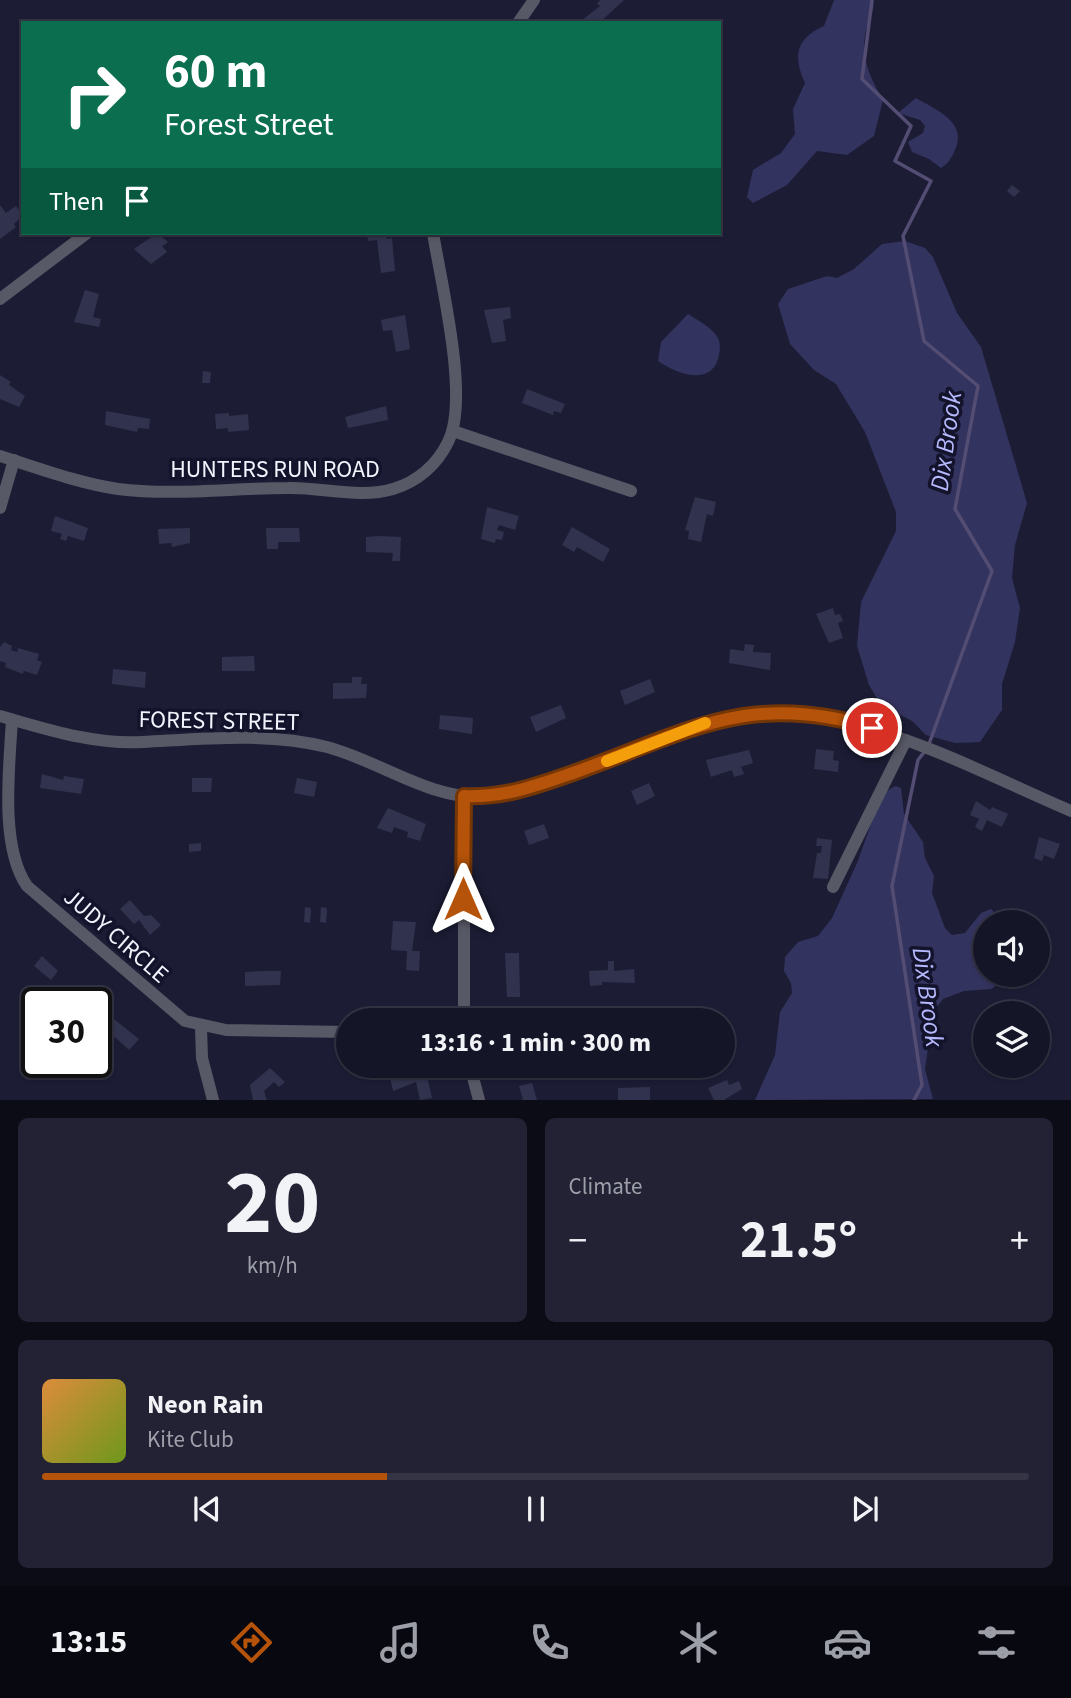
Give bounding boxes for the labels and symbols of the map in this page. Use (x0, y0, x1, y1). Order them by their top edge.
water label: Dix Brook (921, 388, 971, 493)
street label: HUNTERS RUN ROAD (170, 452, 380, 487)
pin (842, 698, 902, 758)
street label: FOREST STREET (138, 702, 300, 740)
position arrow (426, 862, 500, 936)
street label: JUDY CIRCLE (56, 880, 176, 992)
water label: Dix Brook (903, 945, 953, 1050)
speed limit sign: 30 (21, 987, 112, 1078)

